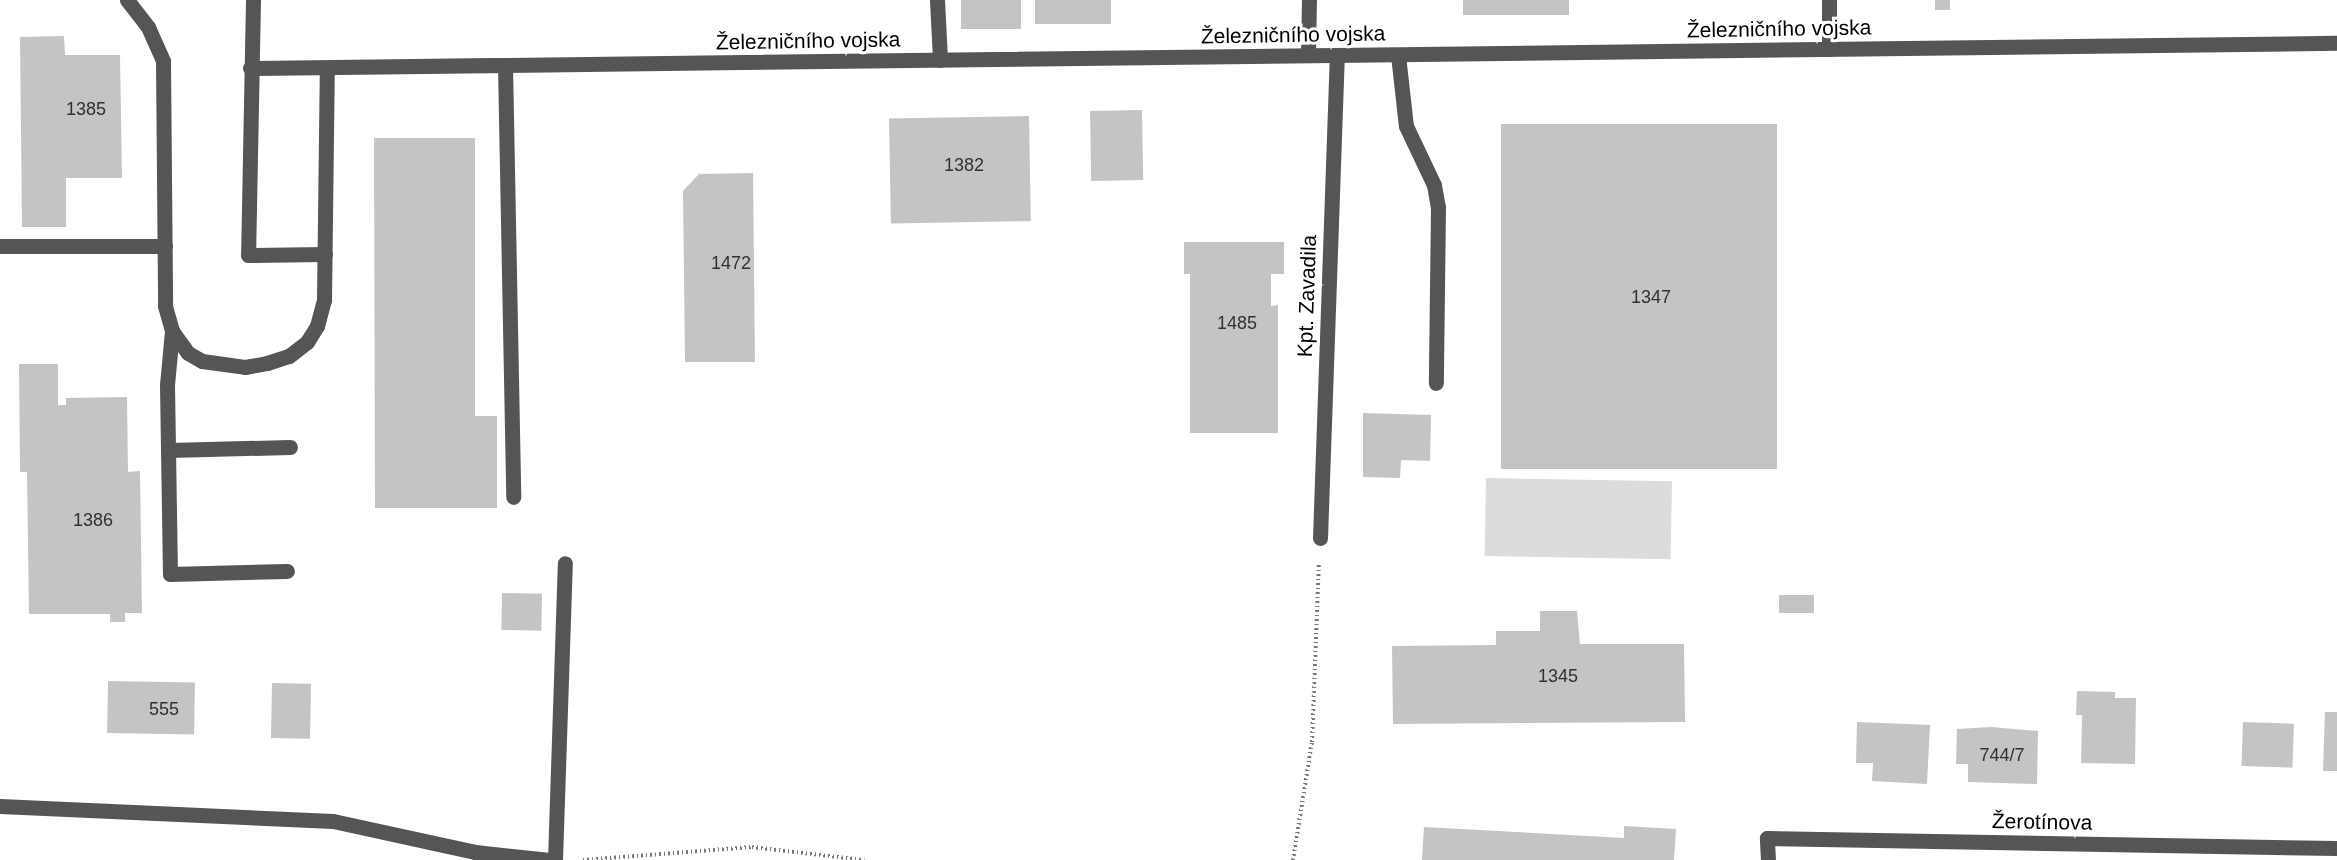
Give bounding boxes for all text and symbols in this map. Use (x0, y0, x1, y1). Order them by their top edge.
street label: Železničního vojska (1687, 15, 1871, 43)
street label: Železničního vojska (1201, 21, 1385, 49)
street label: Železničního vojska (716, 27, 900, 55)
house number: 1385 (66, 98, 106, 120)
house number: 1382 (944, 154, 984, 176)
street label: Kpt. Zavadila (1292, 234, 1322, 358)
house number: 1472 (711, 252, 751, 274)
house number: 1347 (1631, 286, 1671, 308)
house number: 1485 (1217, 312, 1257, 334)
house number: 1386 (73, 509, 113, 531)
house number: 1345 (1538, 665, 1578, 687)
house number: 555 (149, 698, 179, 720)
house number: 744/7 (1979, 744, 2025, 766)
street label: Žerotínova (1992, 809, 2092, 835)

